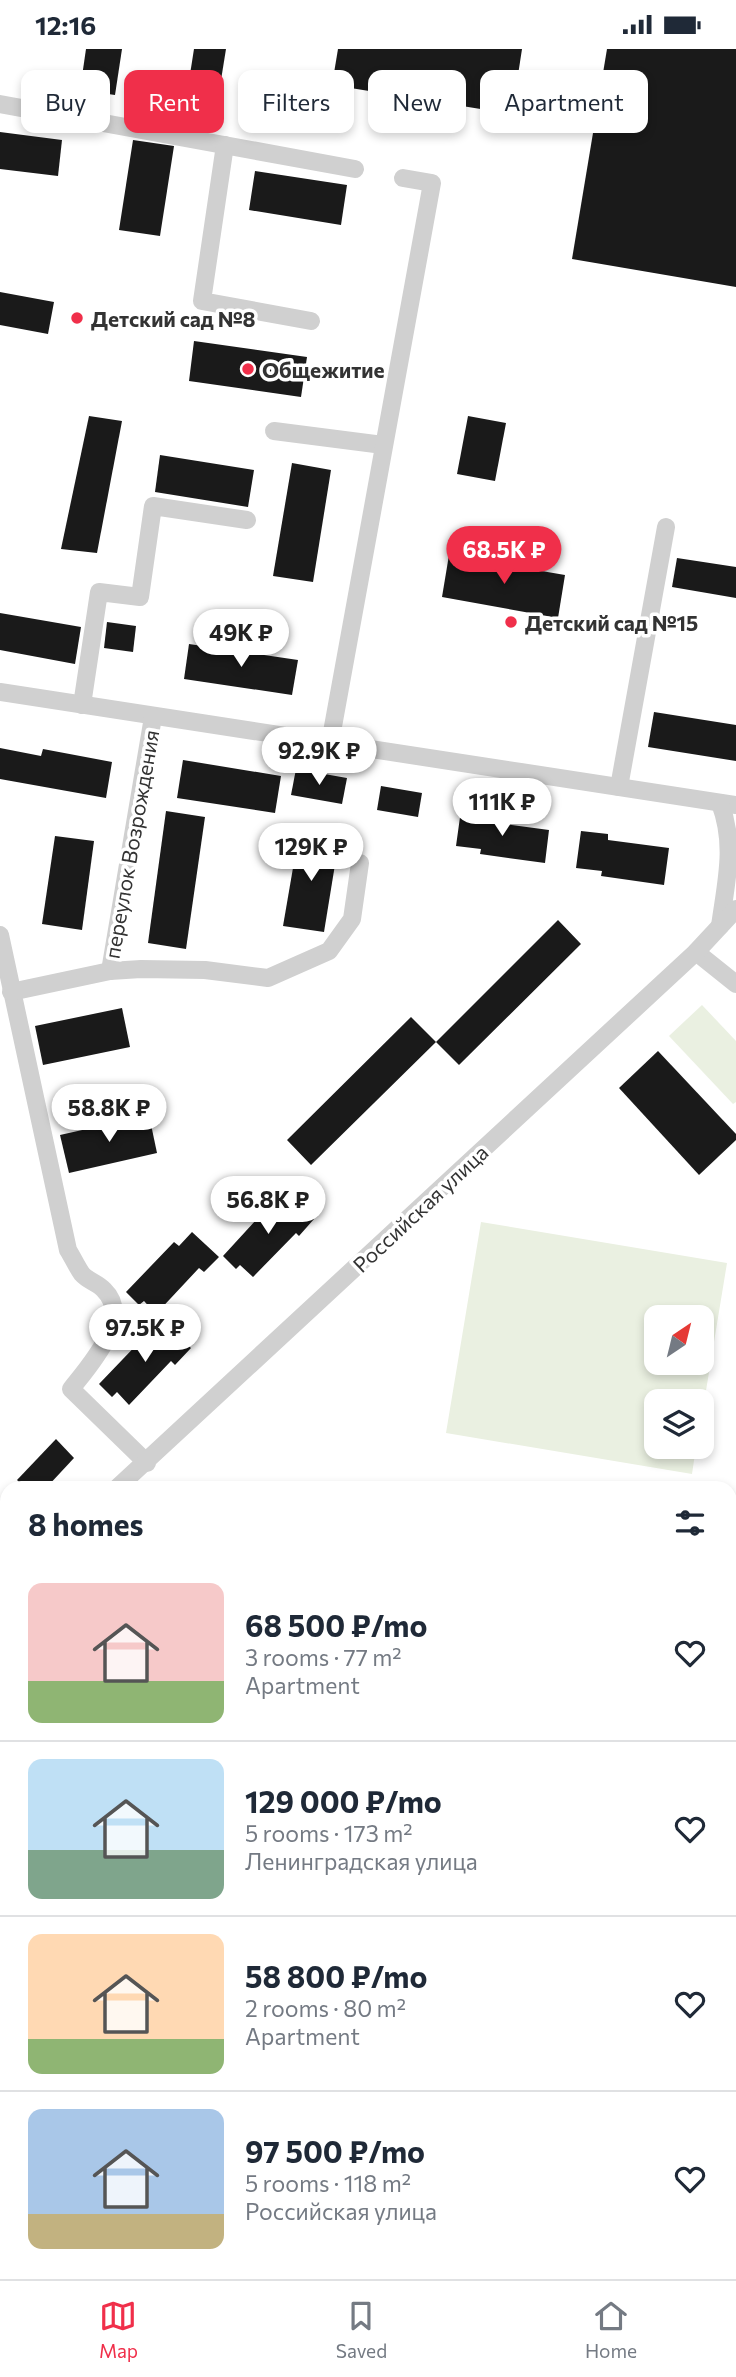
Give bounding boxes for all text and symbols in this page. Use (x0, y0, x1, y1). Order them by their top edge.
text: 12:16 (35, 9, 96, 40)
chip: Buy (21, 70, 110, 133)
chip: Rent (124, 70, 224, 133)
chip: Filters (238, 70, 354, 133)
chip: New (368, 70, 466, 133)
chip: Apartment (480, 70, 648, 133)
place label: Детский сад №8 (91, 306, 256, 331)
marker: Детский сад №8 (69, 310, 85, 326)
place label: Общежитие (262, 357, 385, 382)
marker: Общежитие (240, 361, 256, 377)
pin: 68.5K ₽ (439, 526, 569, 586)
text: 68.5K ₽ (462, 535, 546, 563)
pin: 49K ₽ (192, 609, 290, 669)
place label: Детский сад №15 (525, 610, 698, 635)
marker: Детский сад №15 (503, 614, 519, 630)
text: 49K ₽ (209, 618, 273, 646)
pin: 92.9K ₽ (254, 727, 384, 787)
street label: переулок Возрождения (99, 728, 163, 960)
text: 92.9K ₽ (278, 736, 360, 764)
pin: 111K ₽ (445, 779, 559, 838)
text: 111K ₽ (469, 787, 535, 815)
pin: 129K ₽ (254, 823, 368, 883)
text: 129K ₽ (274, 832, 348, 860)
pin: 58.8K ₽ (44, 1085, 174, 1144)
text: 58.8K ₽ (68, 1093, 150, 1121)
street label: Российская улица (347, 1139, 493, 1277)
pin: 56.8K ₽ (203, 1177, 333, 1236)
text: 56.8K ₽ (227, 1185, 309, 1213)
pin: 97.5K ₽ (80, 1305, 210, 1364)
north arrow (644, 1305, 714, 1375)
map controls (644, 1305, 714, 1459)
text: 97.5K ₽ (105, 1313, 185, 1341)
button: layers (644, 1389, 714, 1459)
icon: filters (671, 1504, 709, 1542)
text: 8 homes (28, 1505, 144, 1542)
text: 68 500 ₽/mo (245, 1606, 427, 1643)
icon: home (84, 1611, 168, 1695)
icon: heart (671, 1634, 709, 1672)
text: 3 rooms · 77 m² (245, 1643, 402, 1671)
text: Apartment (245, 1671, 360, 1699)
text: 129 000 ₽/mo (245, 1782, 442, 1819)
icon: home (84, 1787, 168, 1871)
icon: heart (671, 1810, 709, 1848)
text: 5 rooms · 173 m² (245, 1819, 412, 1847)
text: Ленинградская улица (245, 1847, 478, 1875)
text: 58 800 ₽/mo (245, 1957, 427, 1994)
icon: home (84, 1962, 168, 2046)
icon: heart (671, 1985, 709, 2023)
text: 2 rooms · 80 m² (245, 1994, 406, 2022)
text: Apartment (245, 2022, 360, 2050)
text: 97 500 ₽/mo (245, 2132, 425, 2169)
icon: home (84, 2137, 168, 2221)
icon: heart (671, 2160, 709, 2198)
text: 5 rooms · 118 m² (245, 2169, 411, 2197)
text: Российская улица (245, 2197, 437, 2225)
tab: Map (99, 2297, 138, 2362)
tab: Saved (336, 2297, 387, 2362)
tab: Home (585, 2297, 637, 2362)

